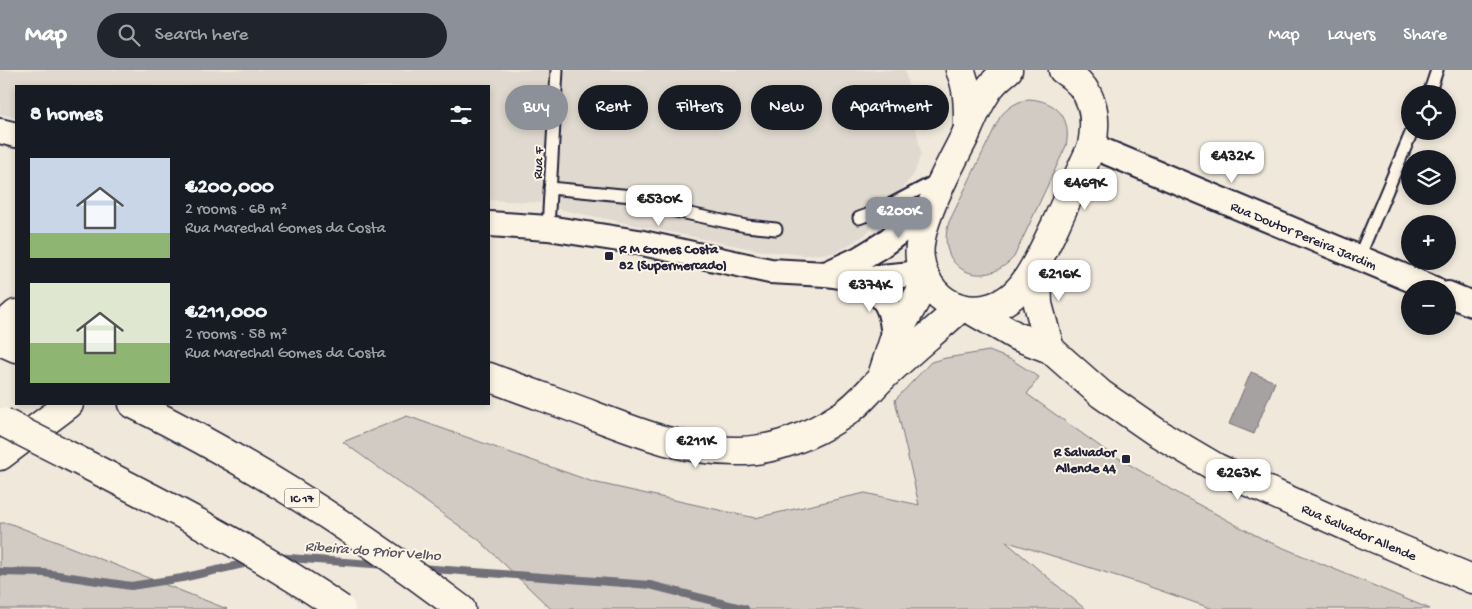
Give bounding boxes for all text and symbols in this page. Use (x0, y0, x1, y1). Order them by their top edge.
search box (97, 13, 447, 58)
text: Map (25, 21, 67, 50)
icon: search (115, 21, 143, 49)
text: Search here (155, 24, 248, 47)
text: Map (1268, 25, 1300, 46)
text: Layers (1328, 25, 1375, 46)
text: Share (1403, 25, 1447, 46)
chip: Buy (505, 85, 568, 130)
chip: Rent (578, 85, 648, 130)
chip: Filters (658, 85, 741, 130)
chip: New (751, 85, 822, 130)
chip: Apartment (832, 85, 949, 130)
map controls (1401, 85, 1456, 335)
button: locate (1401, 85, 1456, 140)
icon: filters (447, 101, 475, 129)
text: 8 homes (30, 103, 102, 128)
pin: €432K (1197, 142, 1267, 184)
street label: Rua F (530, 146, 549, 180)
text: €432K (1211, 148, 1253, 167)
button: layers (1401, 150, 1456, 205)
pin: €469K (1050, 168, 1120, 211)
text: €469K (1064, 175, 1106, 194)
text: €200,000 (185, 176, 274, 201)
icon: home (70, 178, 130, 238)
pin: €530K (624, 184, 694, 227)
text: €530K (637, 191, 681, 210)
pin: €200K (864, 196, 934, 239)
street label: Rua Doutor Pereira Jardim (1228, 199, 1379, 275)
text: 2 rooms · 68 m² (185, 201, 287, 220)
text: €200K (877, 203, 921, 222)
button: + (1401, 215, 1456, 270)
text: Rua Marechal Gomes da Costa (185, 220, 386, 239)
place label: R M Gomes Costa 82 (Supermercado) (618, 242, 727, 275)
marker: R M Gomes Costa 82 (Supermercado) (603, 250, 615, 262)
pin: €216K (1024, 260, 1094, 302)
text: €216K (1039, 266, 1079, 285)
pin: €374K (835, 270, 905, 313)
text: €374K (849, 277, 891, 296)
button: − (1401, 280, 1456, 335)
text: €211,000 (185, 301, 267, 326)
icon: home (70, 303, 130, 363)
text: 2 rooms · 58 m² (185, 326, 287, 345)
text: Rua Marechal Gomes da Costa (185, 345, 386, 364)
pin: €211K (661, 426, 731, 469)
text: €211K (676, 433, 716, 452)
place label: R Salvador Allende 44 (1053, 445, 1118, 478)
marker: R Salvador Allende 44 (1120, 453, 1132, 465)
pin: €263K (1203, 458, 1273, 501)
text: €263K (1217, 465, 1259, 484)
road number: IC 17 (284, 488, 320, 508)
street label: Rua Salvador Allende (1298, 501, 1419, 566)
water label: Ribeira do Prior Velho (304, 538, 443, 566)

